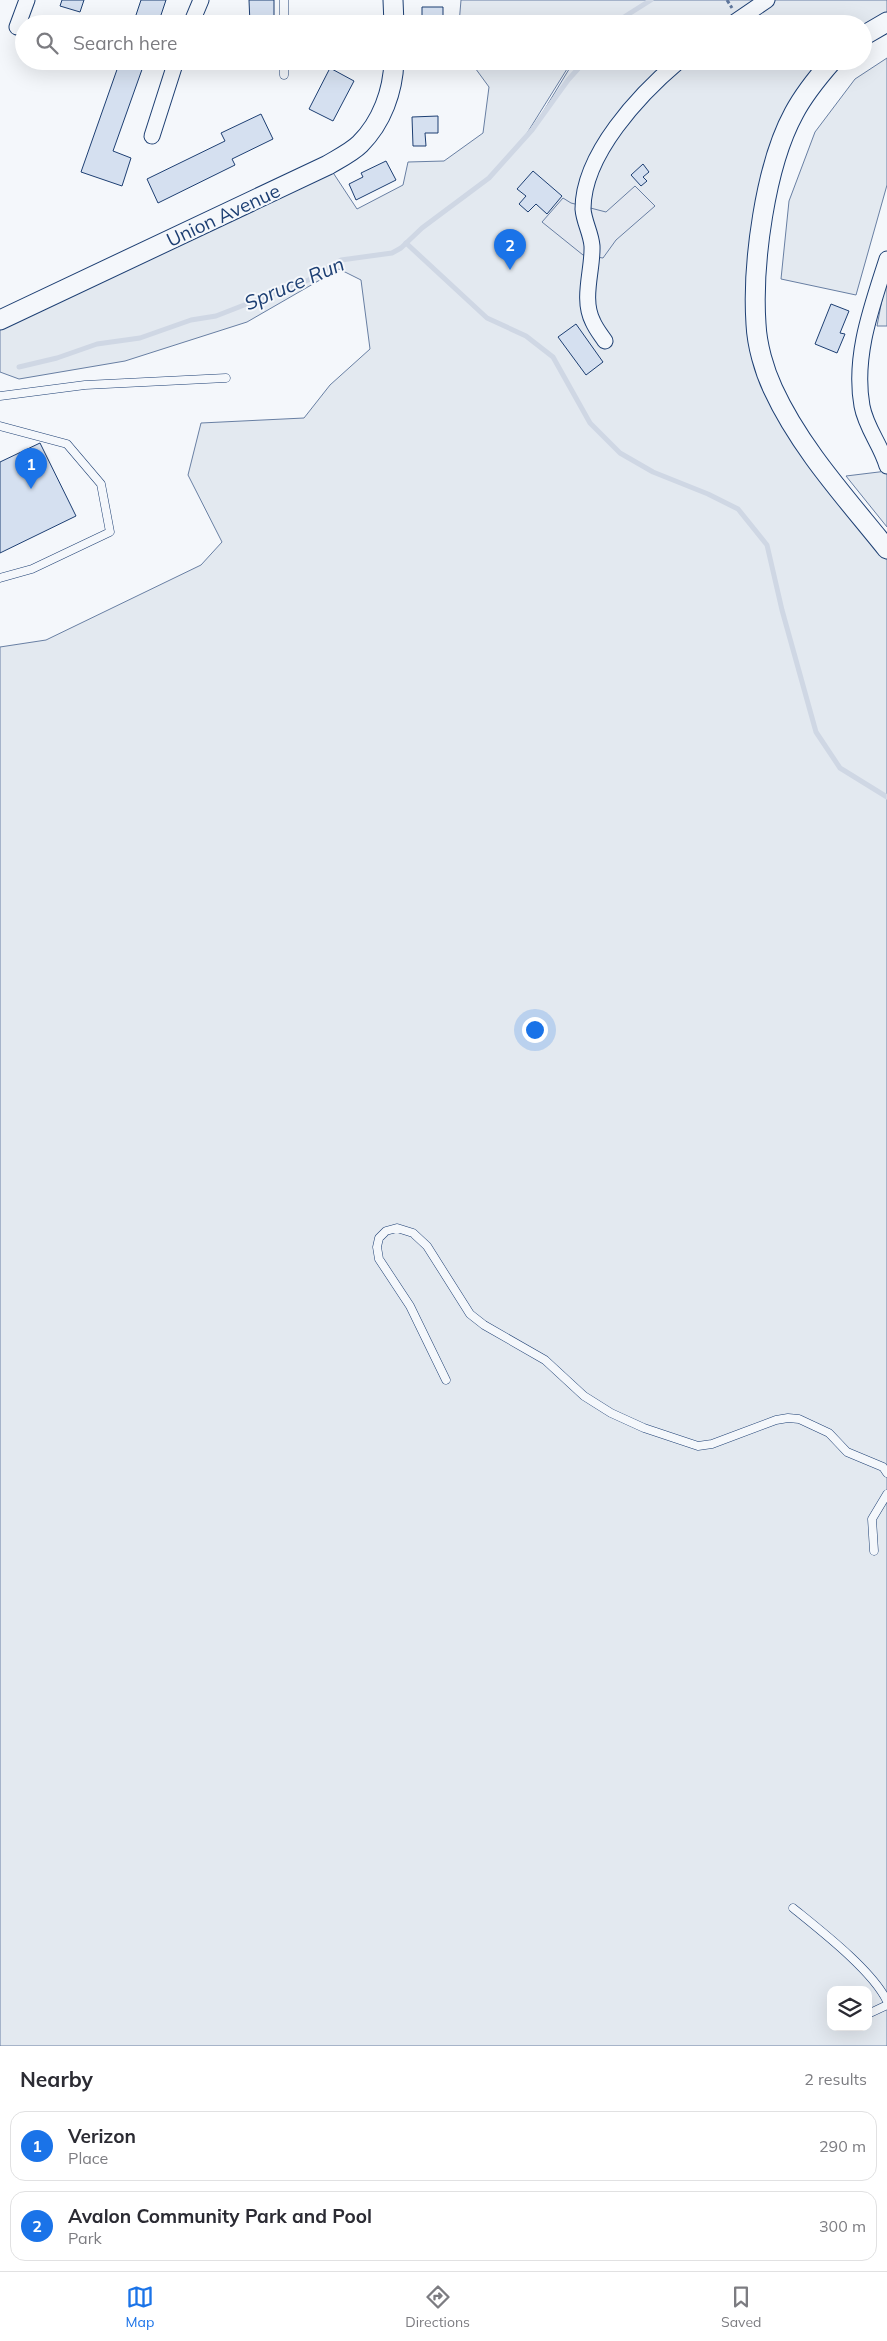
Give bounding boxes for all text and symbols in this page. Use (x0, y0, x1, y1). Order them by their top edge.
search box (15, 15, 872, 70)
icon: search (33, 29, 61, 57)
text: Search here (73, 31, 177, 55)
street label: Union Avenue (162, 178, 284, 252)
pin: 2 (494, 229, 526, 270)
water label: Spruce Run (240, 251, 348, 315)
pin: 1 (15, 448, 47, 489)
your location (522, 1017, 548, 1043)
map controls (827, 1986, 872, 2031)
button: layers (827, 1986, 872, 2031)
text: Nearby (20, 2066, 93, 2092)
text: 2 results (804, 2069, 867, 2089)
text: Verizon (68, 2124, 136, 2148)
text: 1 (32, 2136, 42, 2156)
text: 290 m (819, 2136, 866, 2156)
text: Place (68, 2148, 108, 2168)
text: Avalon Community Park and Pool (68, 2204, 372, 2228)
text: 2 (32, 2216, 42, 2236)
text: 300 m (819, 2216, 866, 2236)
text: Park (68, 2228, 102, 2248)
tab: Map (126, 2283, 154, 2331)
tab: Directions (405, 2283, 470, 2331)
tab: Saved (721, 2283, 761, 2331)

